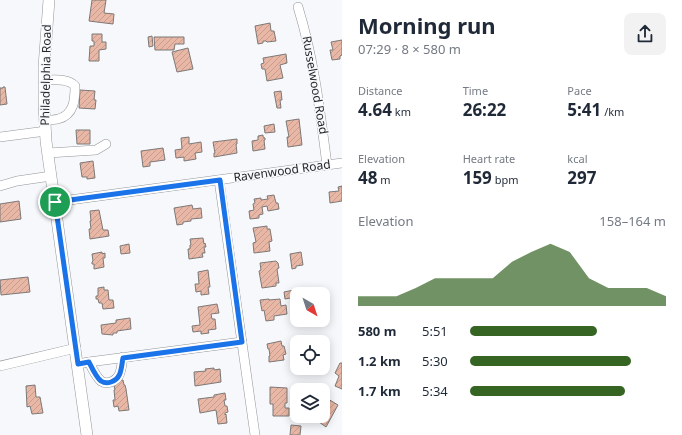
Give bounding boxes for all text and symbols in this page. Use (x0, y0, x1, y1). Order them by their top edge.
text: Morning run (358, 10, 496, 40)
button: share (624, 13, 666, 55)
street label: Philadelphia Road (36, 24, 55, 126)
street label: Russelwood Road (298, 34, 333, 135)
text: 07:29 · 8 × 580 m (358, 40, 461, 58)
text: Distance (358, 83, 403, 98)
text: Time (463, 83, 488, 98)
text: Pace (567, 83, 592, 98)
text: 4.64 (358, 98, 392, 121)
text: 26:22 (463, 98, 506, 121)
text: 5:41 (567, 98, 601, 121)
text: km (392, 104, 411, 119)
text: /km (601, 104, 624, 119)
text: Elevation (358, 151, 405, 166)
text: Heart rate (463, 151, 515, 166)
text: kcal (567, 151, 588, 166)
street label: Ravenwood Road (232, 155, 332, 186)
text: 48 (358, 166, 377, 189)
text: 159 (463, 166, 492, 189)
text: 297 (567, 166, 597, 189)
text: m (377, 172, 391, 187)
text: bpm (492, 172, 519, 187)
pin (38, 185, 72, 219)
icon: arrive (44, 191, 66, 213)
text: Elevation (358, 212, 414, 230)
text: 158–164 m (599, 212, 666, 230)
north arrow (290, 287, 330, 327)
map controls (290, 287, 330, 423)
text: 580 m (358, 322, 396, 340)
text: 5:51 (422, 322, 448, 340)
button: locate (290, 335, 330, 375)
text: 1.2 km (358, 352, 401, 370)
text: 5:30 (422, 352, 448, 370)
text: 1.7 km (358, 382, 401, 400)
text: 5:34 (422, 382, 448, 400)
button: layers (290, 383, 330, 423)

